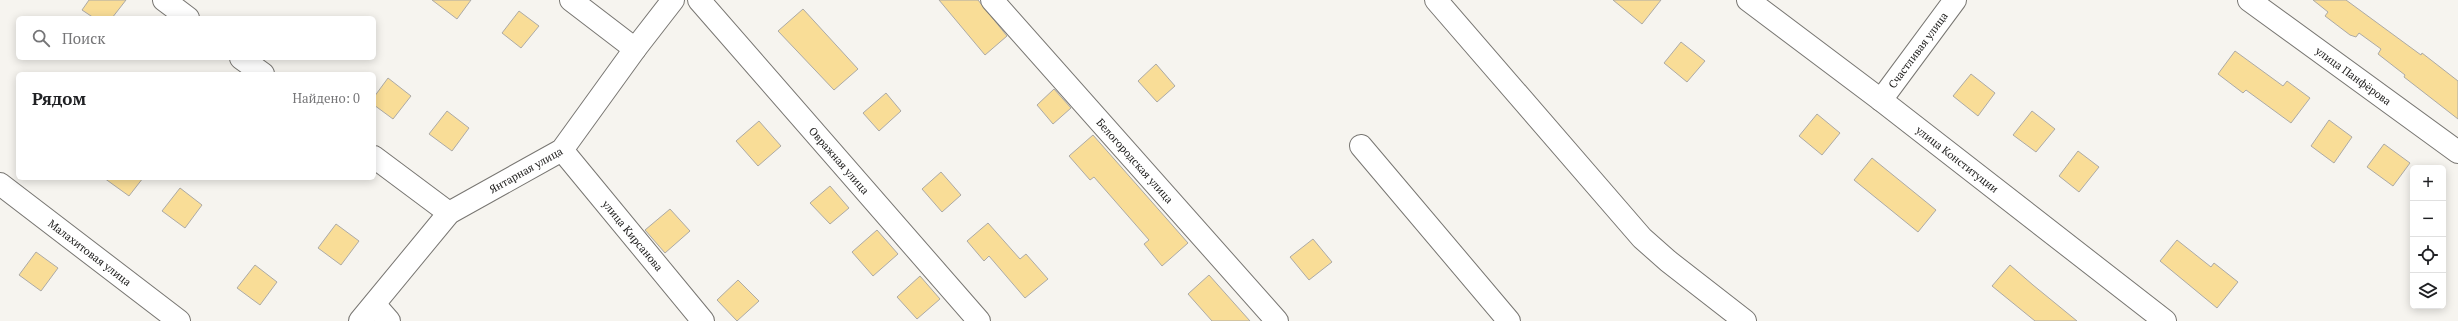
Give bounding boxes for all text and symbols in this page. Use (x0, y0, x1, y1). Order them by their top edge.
street label: Счастливая улица (1885, 9, 1951, 91)
search box (16, 16, 376, 60)
icon: search (30, 27, 52, 49)
text: Поиск (62, 28, 105, 48)
street label: улица Панфёрова (2312, 43, 2394, 108)
text: Рядом (32, 87, 86, 110)
text: Найдено: 0 (293, 89, 360, 107)
street label: Белогородская улица (1093, 115, 1176, 206)
street label: улица Конституции (1912, 122, 2002, 196)
street label: Овражная улица (806, 124, 872, 197)
street label: Янтарная улица (487, 144, 566, 196)
map controls (2410, 165, 2446, 309)
button: + (2410, 165, 2446, 201)
street label: улица Кирсанова (599, 196, 666, 274)
button: − (2410, 201, 2446, 237)
street label: Малахитовая улица (45, 216, 134, 289)
button: locate (2410, 237, 2446, 273)
button: layers (2410, 273, 2446, 309)

